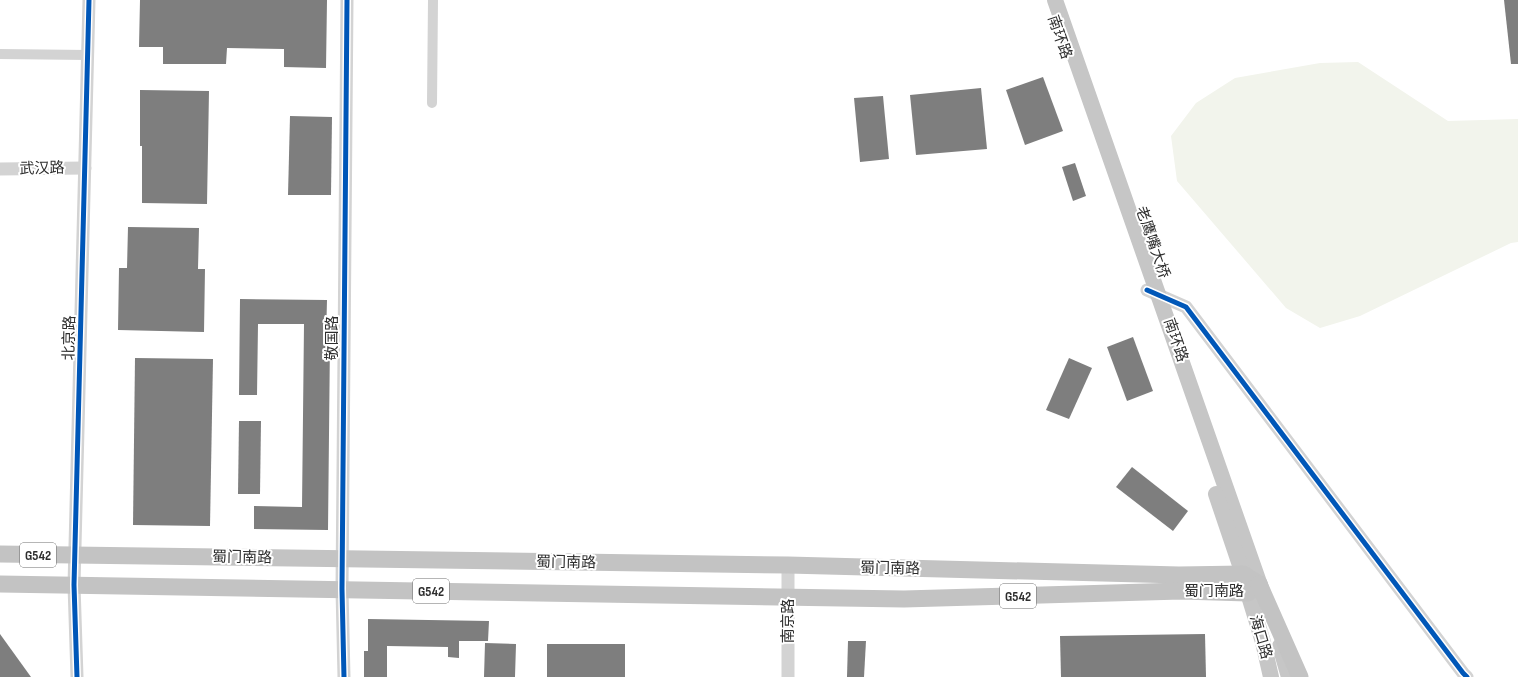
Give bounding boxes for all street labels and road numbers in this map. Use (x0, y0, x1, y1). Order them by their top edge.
street label: 南环路 (1043, 13, 1076, 62)
street label: 武汉路 (19, 159, 65, 178)
street label: 老鹰嘴大桥 (1131, 204, 1174, 281)
street label: 北京路 (60, 315, 79, 361)
street label: 敬国路 (323, 315, 342, 361)
street label: 南环路 (1159, 316, 1192, 365)
road number: G542 (20, 543, 56, 567)
street label: 蜀门南路 (212, 547, 272, 568)
street label: 蜀门南路 (536, 552, 596, 573)
street label: 蜀门南路 (860, 558, 920, 579)
road number: G542 (413, 579, 449, 603)
street label: 蜀门南路 (1184, 582, 1244, 601)
road number: G542 (1000, 584, 1036, 608)
street label: 南京路 (779, 598, 798, 644)
street label: 海口路 (1245, 613, 1276, 661)

